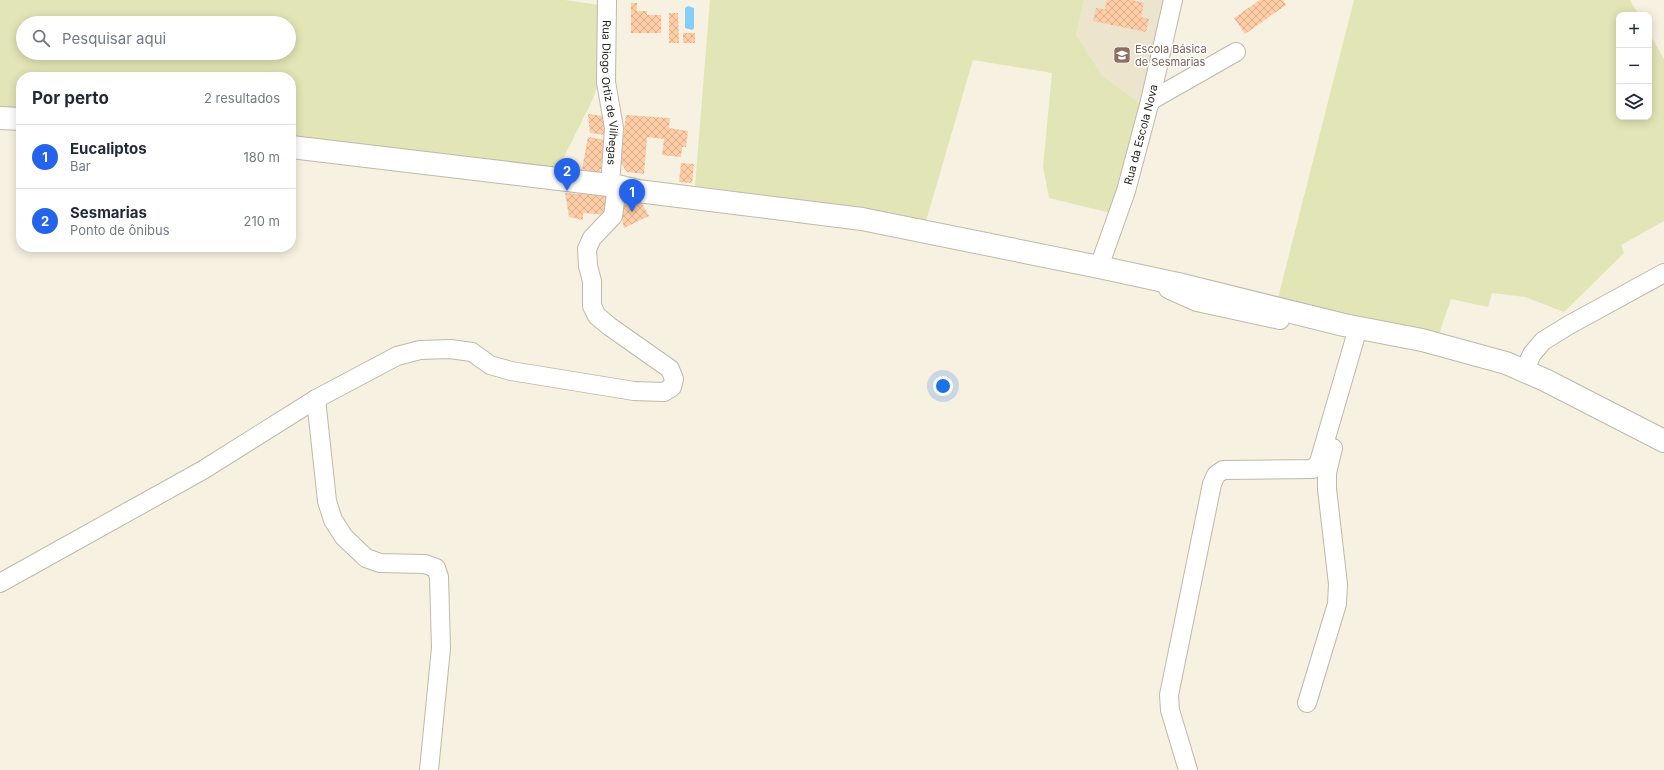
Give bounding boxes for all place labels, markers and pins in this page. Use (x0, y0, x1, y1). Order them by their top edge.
place label: Escola Básica de Sesmarias (1135, 42, 1207, 69)
school or university icon: Escola Básica de Sesmarias (1112, 45, 1132, 65)
pin: 2 (554, 158, 580, 191)
pin: 1 (619, 179, 645, 212)

